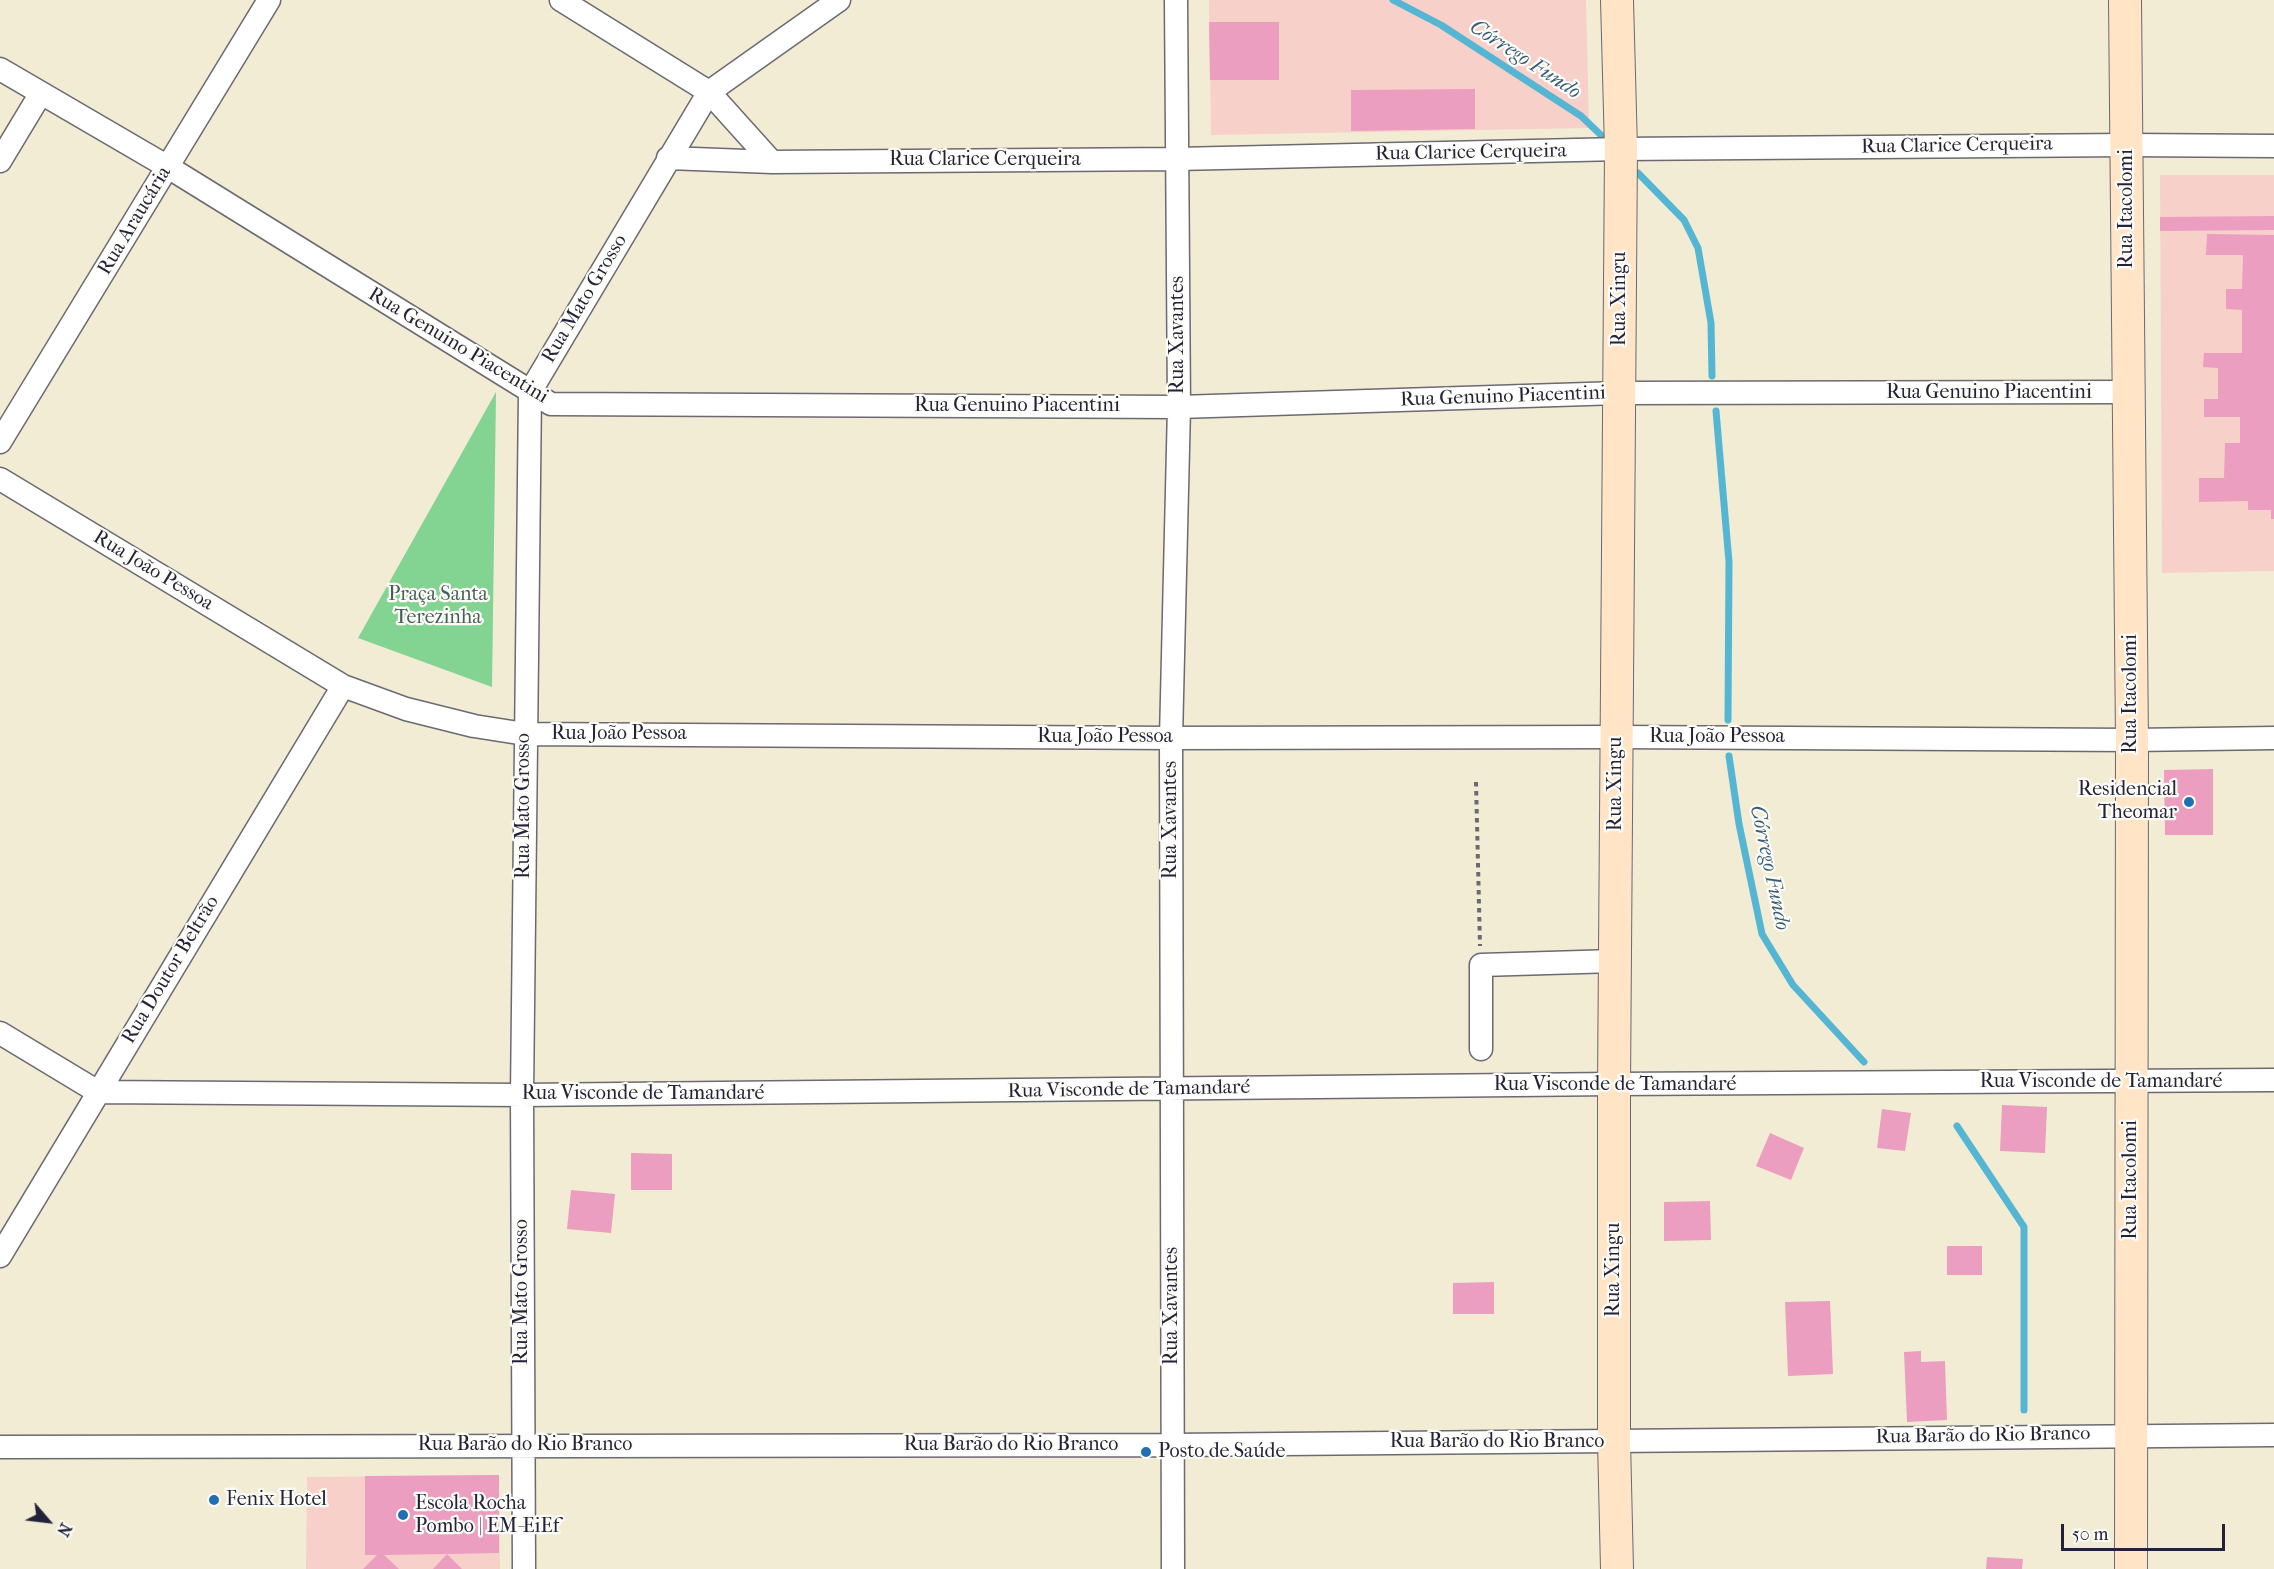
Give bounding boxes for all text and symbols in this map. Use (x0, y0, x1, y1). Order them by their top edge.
water label: Córrego Fundo (1465, 15, 1585, 105)
street label: Rua Clarice Cerqueira (1861, 132, 2053, 160)
street label: Rua Clarice Cerqueira (1375, 139, 1567, 167)
street label: Rua Clarice Cerqueira (889, 148, 1081, 172)
street label: Rua Itacolomi (2115, 149, 2139, 269)
street label: Rua Araucária (93, 162, 177, 280)
street label: Rua Mato Grosso (537, 230, 633, 368)
street label: Rua Xingu (1608, 252, 1632, 346)
street label: Rua Xavantes (1166, 276, 1190, 394)
street label: Rua Genuino Piacentini (364, 283, 552, 409)
street label: Rua Genuino Piacentini (1400, 381, 1606, 413)
street label: Rua Genuino Piacentini (1886, 381, 2092, 405)
street label: Rua Genuino Piacentini (914, 394, 1120, 418)
street label: Rua João Pessoa (89, 526, 217, 616)
park label: Praça Santa Terezinha (388, 583, 488, 630)
street label: Rua Itacolomi (2119, 634, 2143, 754)
street label: Rua João Pessoa (551, 722, 687, 746)
street label: Rua João Pessoa (1037, 725, 1173, 749)
street label: Rua João Pessoa (1649, 725, 1785, 749)
street label: Rua Mato Grosso (512, 733, 536, 879)
street label: Rua Xingu (1604, 737, 1628, 831)
street label: Rua Xavantes (1159, 761, 1183, 879)
place label: Residencial Theomar (2078, 778, 2177, 825)
marker: Residencial Theomar (2182, 795, 2196, 809)
water label: Córrego Fundo (1743, 803, 1795, 933)
street label: Rua Doutor Beltrão (117, 892, 225, 1048)
street label: Rua Visconde de Tamandaré (1980, 1070, 2222, 1094)
street label: Rua Visconde de Tamandaré (1494, 1073, 1736, 1097)
street label: Rua Visconde de Tamandaré (1007, 1076, 1251, 1104)
street label: Rua Visconde de Tamandaré (522, 1082, 764, 1106)
street label: Rua Itacolomi (2119, 1120, 2143, 1240)
street label: Rua Mato Grosso (510, 1219, 534, 1365)
street label: Rua Xingu (1602, 1223, 1626, 1317)
street label: Rua Xavantes (1160, 1247, 1184, 1365)
street label: Rua Barão do Rio Branco (1875, 1422, 2091, 1450)
street label: Rua Barão do Rio Branco (1390, 1430, 1604, 1454)
street label: Rua Barão do Rio Branco (418, 1433, 632, 1457)
street label: Rua Barão do Rio Branco (904, 1433, 1118, 1457)
place label: Posto de Saúde (1158, 1440, 1285, 1464)
marker: Posto de Saúde (1139, 1445, 1153, 1459)
place label: Fenix Hotel (226, 1488, 327, 1512)
north arrow (18, 1491, 78, 1551)
place label: Escola Rocha Pombo | EM-EiEf (415, 1492, 559, 1539)
marker: Fenix Hotel (207, 1493, 221, 1507)
marker: Escola Rocha Pombo | EM-EiEf (396, 1508, 410, 1522)
scale bar (2064, 1512, 2228, 1550)
text: N (53, 1520, 76, 1539)
text: 50 m (2072, 1524, 2108, 1545)

